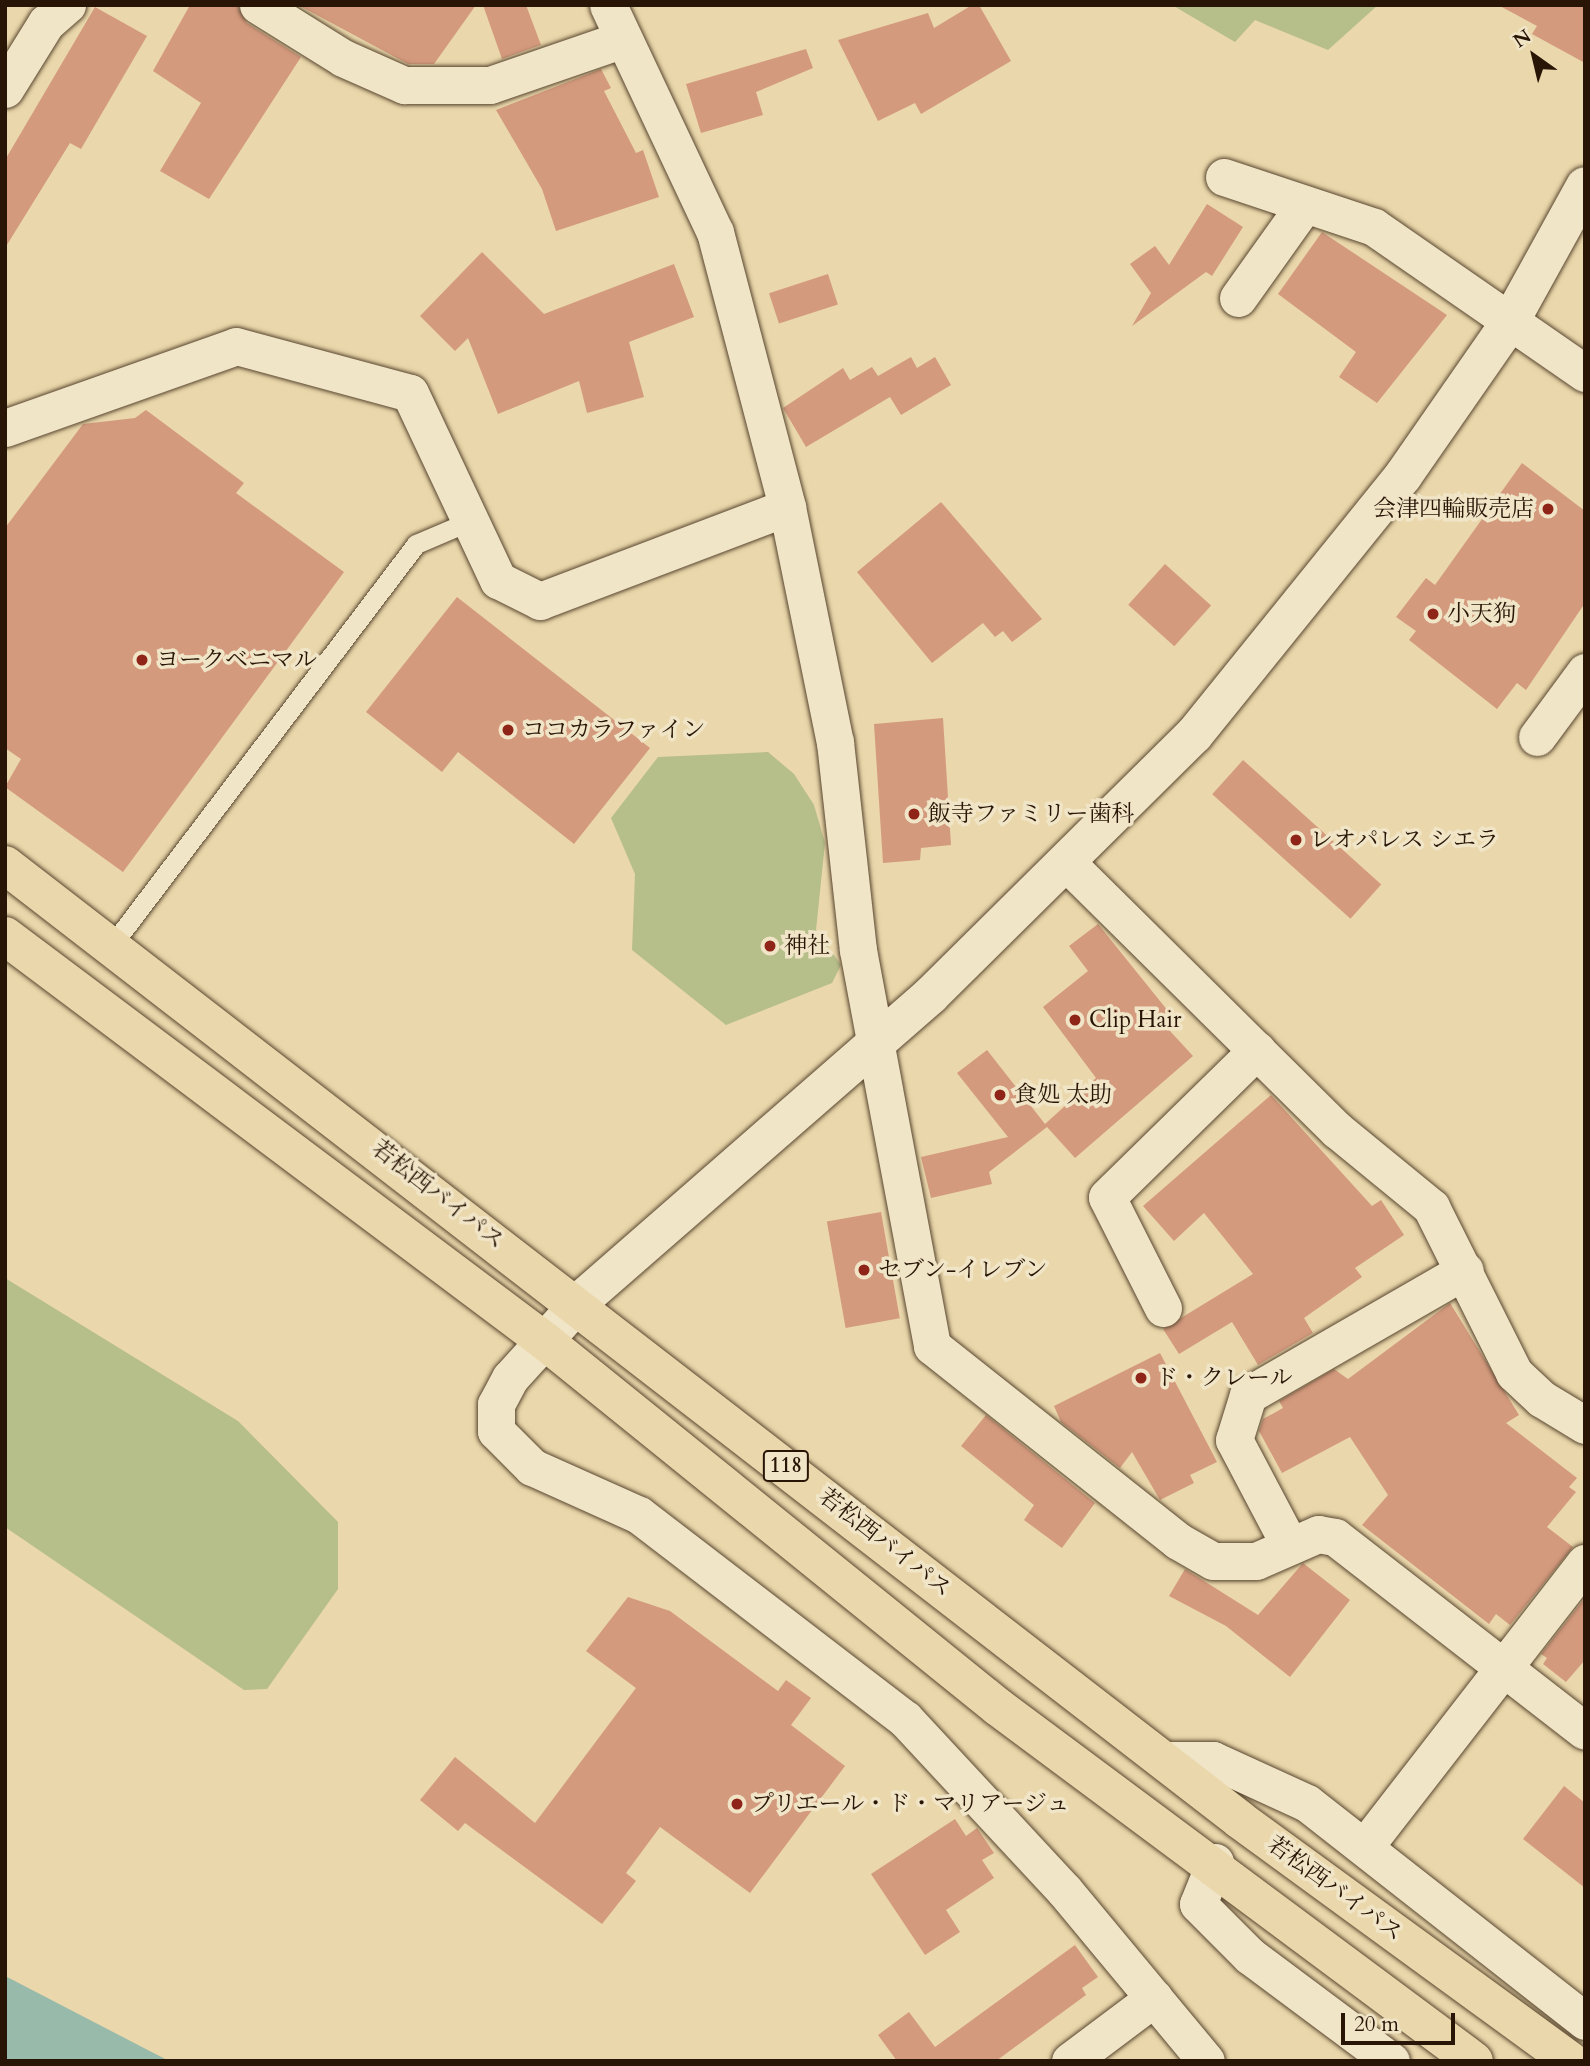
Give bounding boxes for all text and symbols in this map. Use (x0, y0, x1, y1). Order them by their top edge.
north arrow (1499, 21, 1569, 91)
text: N (1508, 23, 1536, 54)
place label: 会津四輪販売店 (1373, 495, 1534, 523)
marker: 会津四輪販売店 (1540, 501, 1556, 517)
place label: 小天狗 (1447, 600, 1516, 628)
marker: 小天狗 (1425, 606, 1441, 622)
place label: ヨークベニマル (156, 646, 317, 674)
marker: ヨークベニマル (134, 652, 150, 668)
place label: ココカラファイン (522, 716, 706, 744)
marker: ココカラファイン (500, 722, 516, 738)
place label: 飯寺ファミリー歯科 (928, 800, 1135, 828)
marker: 飯寺ファミリー歯科 (906, 806, 922, 822)
place label: レオパレス シエラ (1310, 826, 1500, 854)
marker: レオパレス シエラ (1288, 832, 1304, 848)
place label: 神社 (784, 932, 830, 960)
marker: 神社 (762, 938, 778, 954)
place label: Clip Hair (1089, 1006, 1181, 1034)
marker: Clip Hair (1067, 1012, 1083, 1028)
place label: 食処 太助 (1014, 1081, 1112, 1109)
marker: 食処 太助 (992, 1087, 1008, 1103)
street label: 若松西バイパス (366, 1135, 510, 1255)
place label: セブン-イレブン (878, 1256, 1049, 1284)
marker: セブン-イレブン (856, 1262, 872, 1278)
place label: ド・クレール (1155, 1364, 1293, 1392)
marker: ド・クレール (1133, 1370, 1149, 1386)
road number: 118 (762, 1448, 810, 1484)
street label: 若松西バイパス (813, 1483, 957, 1603)
place label: プリエール・ド・マリアージュ (751, 1790, 1072, 1818)
marker: プリエール・ド・マリアージュ (729, 1796, 745, 1812)
street label: 若松西バイパス (1262, 1831, 1408, 1947)
scale bar (1345, 2000, 1459, 2044)
text: 20 m (1354, 2010, 1399, 2039)

